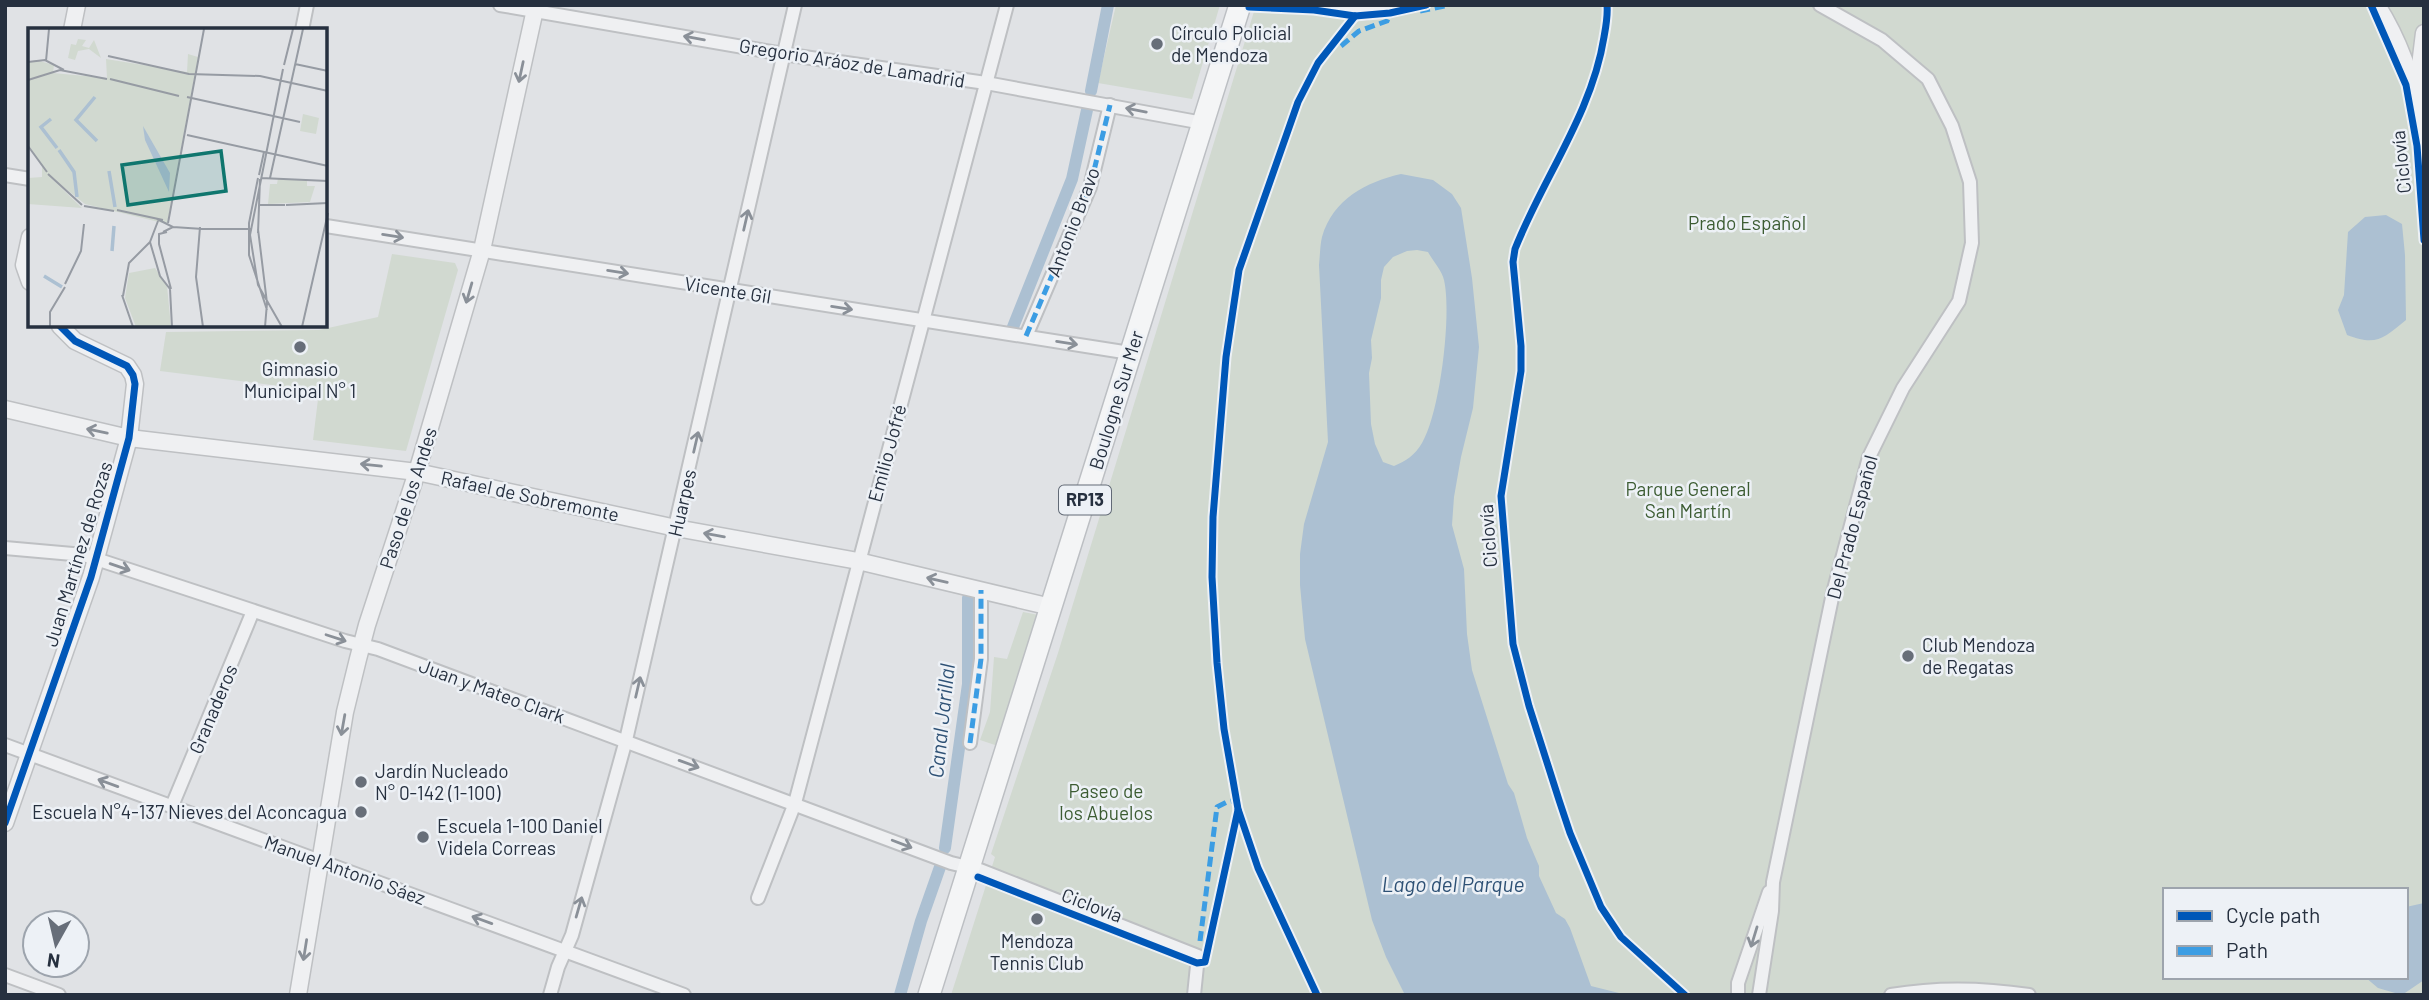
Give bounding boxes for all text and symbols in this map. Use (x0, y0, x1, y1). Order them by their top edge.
place label: Círculo Policial de Mendoza (1171, 21, 1291, 66)
inset map (28, 28, 327, 327)
one-way arrow (683, 31, 706, 44)
street label: Gregorio Aráoz de Lamadrid (738, 33, 967, 92)
marker: Círculo Policial de Mendoza (1149, 36, 1165, 52)
one-way arrow (513, 60, 527, 83)
one-way arrow (1126, 103, 1148, 116)
street label: Ciclovía (2386, 129, 2415, 195)
street label: Antonio Bravo (1041, 164, 1104, 280)
one-way arrow (740, 209, 754, 232)
park label: Prado Español (1688, 211, 1806, 234)
one-way arrow (381, 230, 404, 243)
one-way arrow (606, 266, 628, 279)
street label: Vicente Gil (683, 271, 773, 308)
one-way arrow (462, 282, 475, 304)
one-way arrow (830, 302, 853, 315)
street label: Boulogne Sur Mer (1083, 328, 1148, 472)
one-way arrow (1055, 336, 1078, 349)
marker: Gimnasio Municipal N° 1 (292, 339, 308, 355)
place label: Gimnasio Municipal N° 1 (244, 357, 356, 402)
street label: Emilio Jofré (862, 401, 911, 504)
one-way arrow (86, 424, 109, 438)
street label: Paso de los Andes (374, 424, 441, 571)
one-way arrow (689, 431, 703, 454)
street label: Del Prado Español (1821, 452, 1882, 601)
street label: Juan Martínez de Rozas (38, 459, 117, 649)
one-way arrow (360, 459, 383, 472)
street label: Rafael de Sobremonte (439, 465, 621, 526)
street label: Huarpes (663, 467, 700, 539)
park label: Parque General San Martín (1625, 477, 1751, 522)
road number: RP13 (1059, 486, 1111, 514)
street label: Ciclovía (1474, 504, 1501, 568)
one-way arrow (703, 527, 726, 541)
one-way arrow (109, 561, 131, 574)
one-way arrow (926, 573, 949, 586)
one-way arrow (325, 632, 347, 645)
place label: Club Mendoza de Regatas (1922, 633, 2035, 678)
marker: Club Mendoza de Regatas (1900, 648, 1916, 664)
street label: Juan y Mateo Clark (416, 653, 568, 728)
street label: Granaderos (183, 661, 242, 757)
water label: Canal Jarillal (922, 662, 959, 779)
one-way arrow (632, 676, 646, 699)
one-way arrow (336, 713, 349, 736)
one-way arrow (677, 758, 699, 771)
place label: Jardín Nucleado N° 0-142 (1-100) (375, 759, 509, 804)
marker: Jardín Nucleado N° 0-142 (1-100) (353, 774, 369, 790)
one-way arrow (97, 776, 119, 788)
park label: Paseo de los Abuelos (1059, 779, 1153, 824)
place label: Escuela N°4-137 Nieves del Aconcagua (32, 800, 347, 823)
marker: Escuela N°4-137 Nieves del Aconcagua (353, 804, 369, 820)
place label: Escuela 1-100 Daniel Videla Correas (437, 814, 603, 859)
marker: Escuela 1-100 Daniel Videla Correas (415, 829, 431, 845)
street label: Manuel Antonio Sáez (262, 830, 429, 909)
one-way arrow (890, 838, 912, 851)
water label: Lago del Parque (1382, 871, 1524, 896)
street label: Ciclovía (1058, 882, 1126, 927)
legend (2163, 888, 2408, 979)
one-way arrow (574, 896, 587, 918)
text: Cycle path (2226, 902, 2320, 927)
north arrow (21, 909, 91, 979)
marker: Mendoza Tennis Club (1029, 911, 1045, 927)
one-way arrow (472, 913, 494, 926)
one-way arrow (1747, 926, 1760, 948)
place label: Mendoza Tennis Club (990, 929, 1084, 974)
text: Path (2226, 937, 2268, 962)
one-way arrow (298, 938, 311, 960)
text: N (46, 949, 61, 974)

